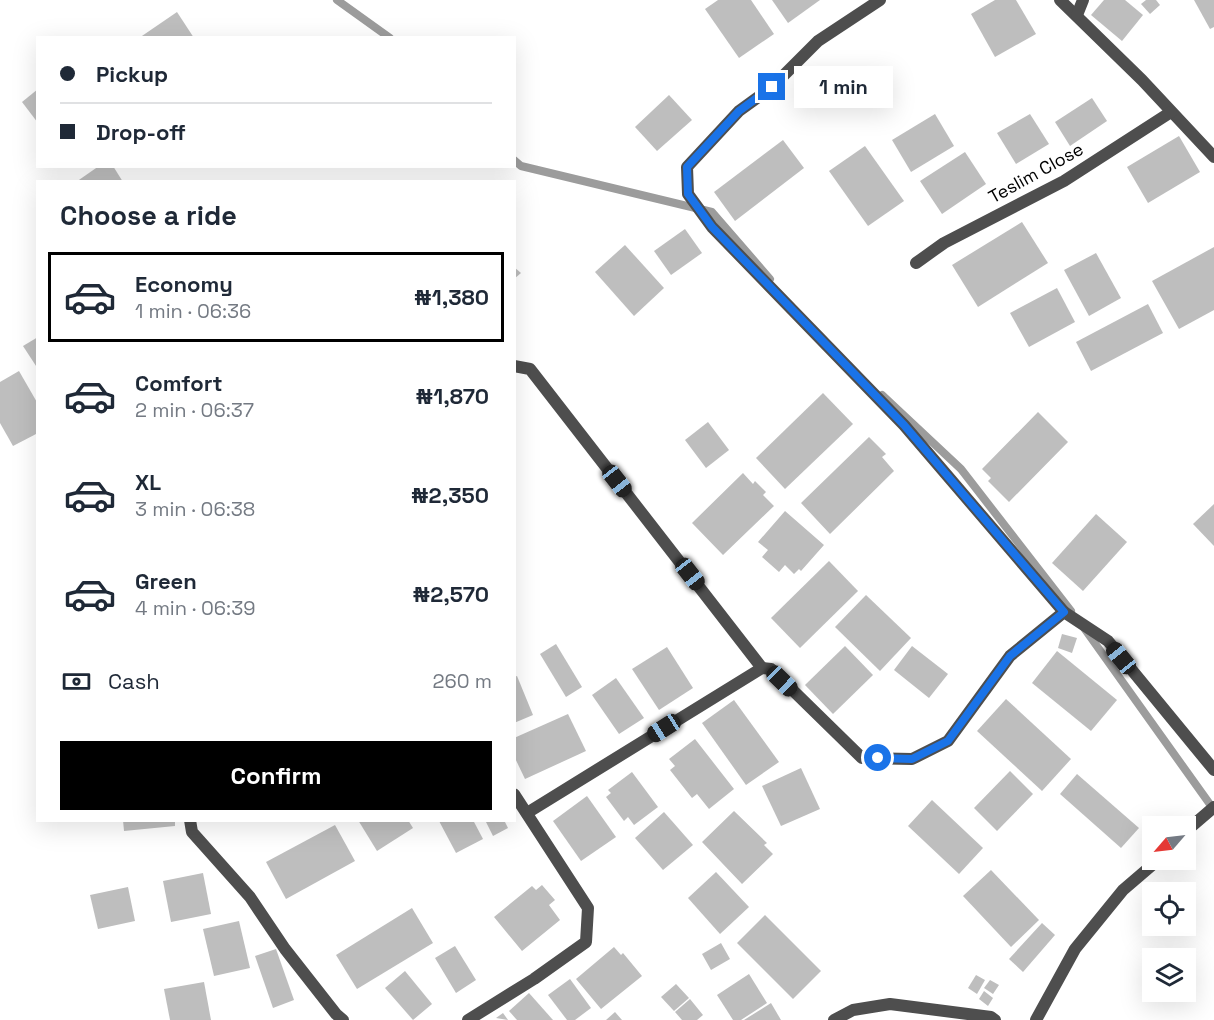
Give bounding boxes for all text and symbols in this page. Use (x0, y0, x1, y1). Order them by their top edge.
text: Pickup (96, 60, 168, 88)
callout: 1 min (793, 66, 892, 108)
route end (758, 73, 785, 100)
text: 1 min (819, 74, 868, 100)
text: Drop-off (96, 118, 186, 146)
street label: Teslim Close (984, 137, 1087, 208)
text: Choose a ride (60, 198, 237, 233)
icon: car (63, 270, 117, 324)
text: Economy (135, 270, 233, 298)
text: ₦1,380 (414, 283, 489, 311)
text: 1 min · 06:36 (135, 298, 251, 324)
icon: car (63, 369, 117, 423)
text: Comfort (135, 369, 223, 397)
text: ₦1,870 (416, 382, 489, 410)
text: 2 min · 06:37 (135, 397, 254, 423)
car (599, 461, 635, 501)
icon: car (63, 468, 117, 522)
text: XL (135, 468, 161, 496)
text: ₦2,350 (411, 481, 489, 509)
text: 3 min · 06:38 (135, 496, 255, 522)
car (672, 554, 708, 594)
icon: car (63, 567, 117, 621)
text: Green (135, 567, 197, 595)
text: ₦2,570 (412, 580, 489, 608)
text: 4 min · 06:39 (135, 595, 255, 621)
car (1103, 638, 1139, 678)
car (763, 662, 801, 700)
icon: cash (60, 665, 93, 698)
text: Cash (108, 667, 160, 695)
text: 260 m (433, 668, 492, 694)
car (644, 711, 684, 745)
button: Confirm (60, 741, 492, 810)
route start (864, 744, 891, 771)
north arrow (1142, 816, 1196, 870)
map controls (1142, 816, 1196, 1002)
button: locate (1142, 882, 1196, 936)
button: layers (1142, 948, 1196, 1002)

